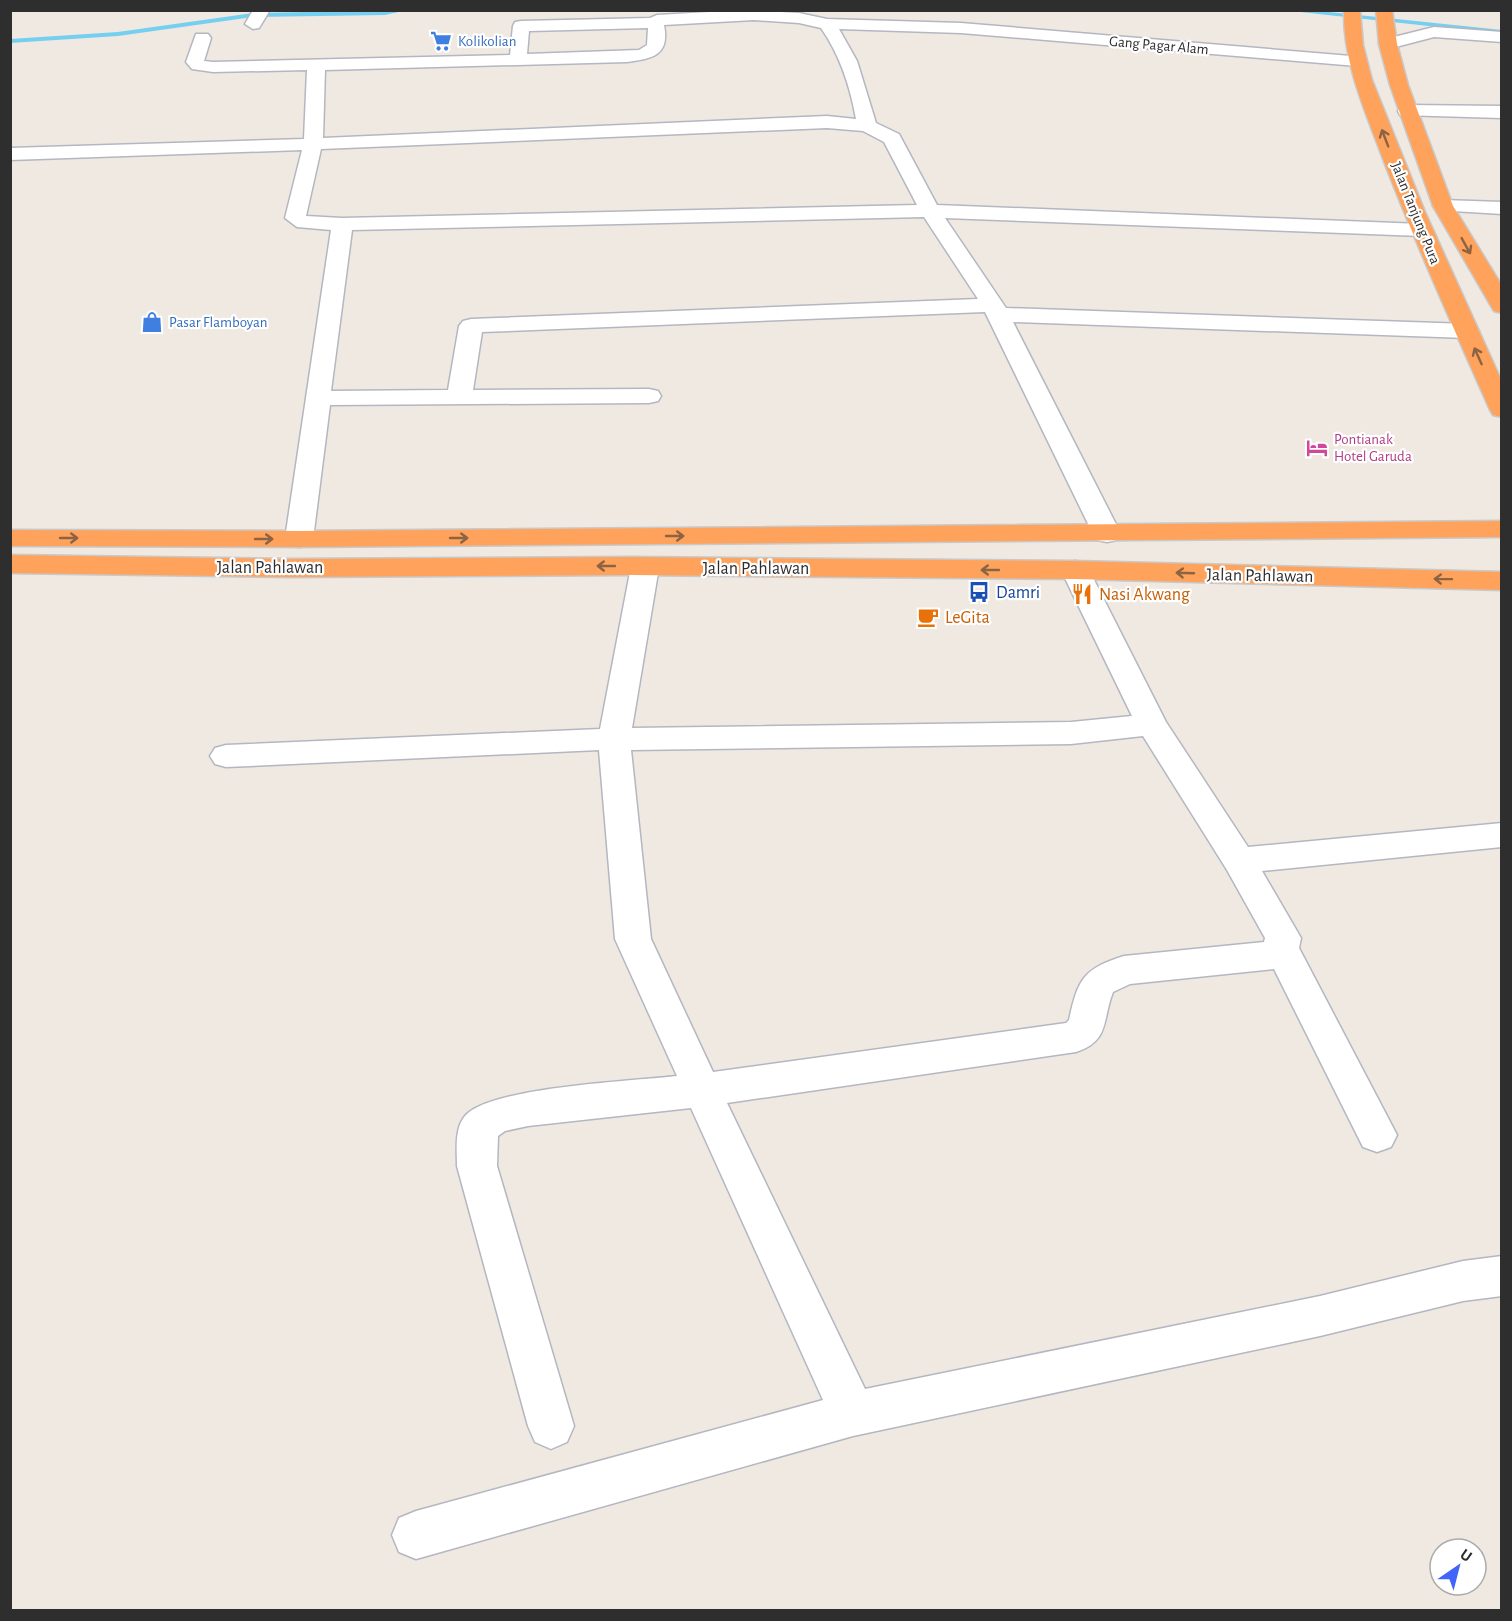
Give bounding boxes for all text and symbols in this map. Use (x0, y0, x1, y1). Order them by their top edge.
supermarket icon: Kolikolian (429, 29, 453, 53)
place label: Kolikolian (458, 34, 516, 49)
street label: Gang Pagar Alam (1109, 34, 1209, 57)
one-way arrow (1379, 130, 1390, 148)
street label: Jalan Tanjung Pura (1388, 160, 1443, 266)
one-way arrow (1460, 237, 1472, 254)
shop icon: Pasar Flamboyan (140, 310, 164, 334)
place label: Pasar Flamboyan (169, 315, 268, 330)
one-way arrow (1472, 348, 1483, 366)
place label: Pontianak Hotel Garuda (1334, 432, 1412, 464)
hotel icon: Pontianak Hotel Garuda (1305, 436, 1329, 460)
one-way arrow (664, 530, 684, 542)
one-way arrow (58, 532, 78, 544)
one-way arrow (448, 532, 468, 544)
one-way arrow (253, 533, 273, 545)
street label: Jalan Pahlawan (217, 559, 323, 577)
one-way arrow (597, 560, 617, 572)
street label: Jalan Pahlawan (703, 560, 809, 578)
one-way arrow (981, 564, 1001, 576)
street label: Jalan Pahlawan (1206, 566, 1314, 586)
one-way arrow (1176, 568, 1196, 579)
one-way arrow (1434, 573, 1454, 585)
bus stop icon: Damri (967, 580, 991, 604)
restaurant icon: Nasi Akwang (1070, 582, 1094, 606)
place label: Damri (996, 584, 1040, 602)
place label: Nasi Akwang (1099, 586, 1190, 604)
cafe icon: LeGita (916, 605, 940, 629)
place label: LeGita (945, 609, 990, 627)
north arrow (1428, 1537, 1488, 1597)
text: U (1457, 1546, 1475, 1565)

